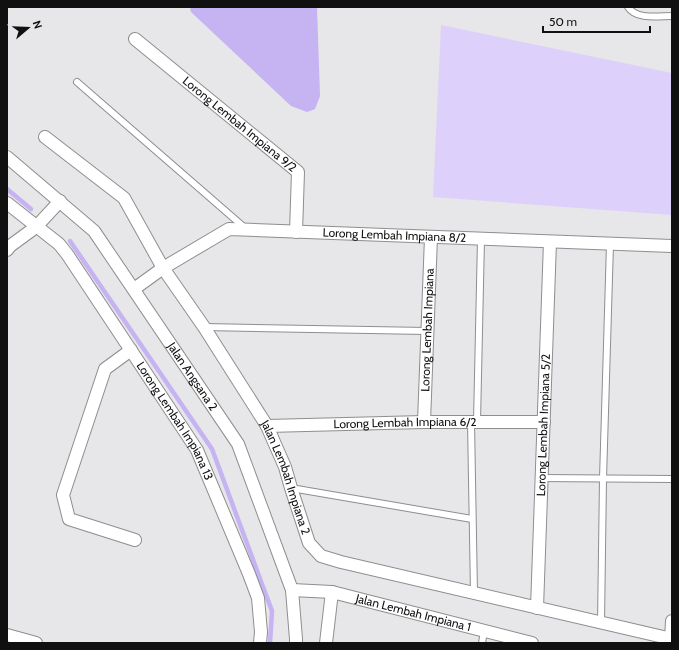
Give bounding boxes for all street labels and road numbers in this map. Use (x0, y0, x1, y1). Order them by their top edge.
street label: Lorong Lembah Impiana 9/2 (180, 73, 300, 175)
street label: Lorong Lembah Impiana 8/2 (322, 225, 466, 245)
street label: Lorong Lembah Impiana (417, 268, 437, 392)
street label: Jalan Angsana 2 (164, 339, 221, 413)
street label: Lorong Lembah Impiana 5/2 (533, 353, 553, 497)
street label: Lorong Lembah Impiana 13 (133, 359, 217, 482)
street label: Lorong Lembah Impiana 6/2 (333, 414, 477, 431)
street label: Jalan Lembah Impiana 2 (258, 416, 314, 536)
street label: Jalan Lembah Impiana 1 (353, 590, 473, 634)

